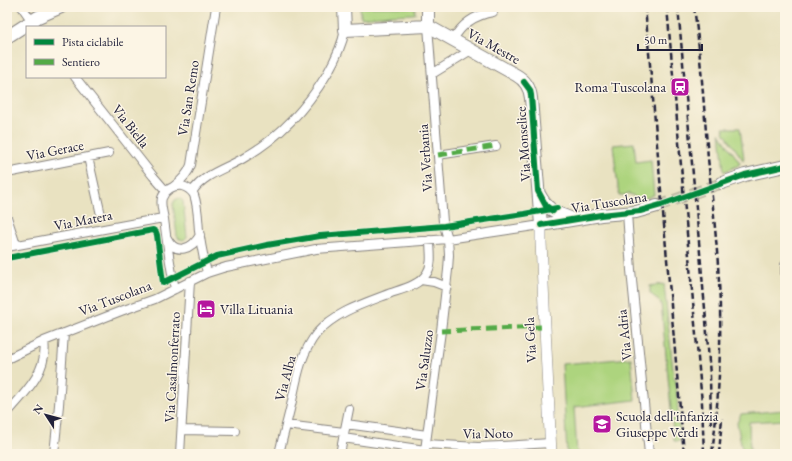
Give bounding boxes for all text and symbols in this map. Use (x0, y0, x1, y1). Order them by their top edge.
street label: Via Mestre (464, 24, 524, 68)
legend (26, 26, 166, 78)
scale bar (638, 26, 702, 52)
text: 50 m (644, 32, 668, 48)
text: Pista ciclabile (62, 34, 124, 50)
text: Sentiero (62, 54, 100, 70)
street label: Via San Remo (173, 59, 203, 137)
station icon: Roma Tuscolana (669, 76, 691, 98)
place label: Roma Tuscolana (574, 78, 666, 96)
street label: Via Biella (108, 101, 154, 152)
street label: Via Monselice (511, 105, 535, 182)
street label: Via Verbania (414, 123, 436, 193)
street label: Via Gerace (25, 136, 86, 164)
street label: Via Tuscolana (570, 187, 648, 217)
street label: Via Matera (52, 205, 114, 234)
street label: Via Tuscolana (76, 276, 154, 320)
hotel icon: Villa Lituania (195, 298, 217, 320)
place label: Villa Lituania (220, 300, 293, 318)
street label: Via Adria (612, 308, 636, 362)
street label: Via Casalmonferrato (160, 311, 184, 423)
street label: Via Gela (520, 316, 540, 363)
street label: Via Saluzzo (411, 328, 437, 392)
street label: Via Alba (270, 353, 300, 403)
north arrow (26, 395, 66, 435)
text: N (30, 401, 46, 417)
place label: Scuola dell'infanzia Giuseppe Verdi (616, 407, 719, 441)
school or university icon: Scuola dell'infanzia Giuseppe Verdi (591, 413, 613, 435)
street label: Via Noto (463, 424, 513, 442)

